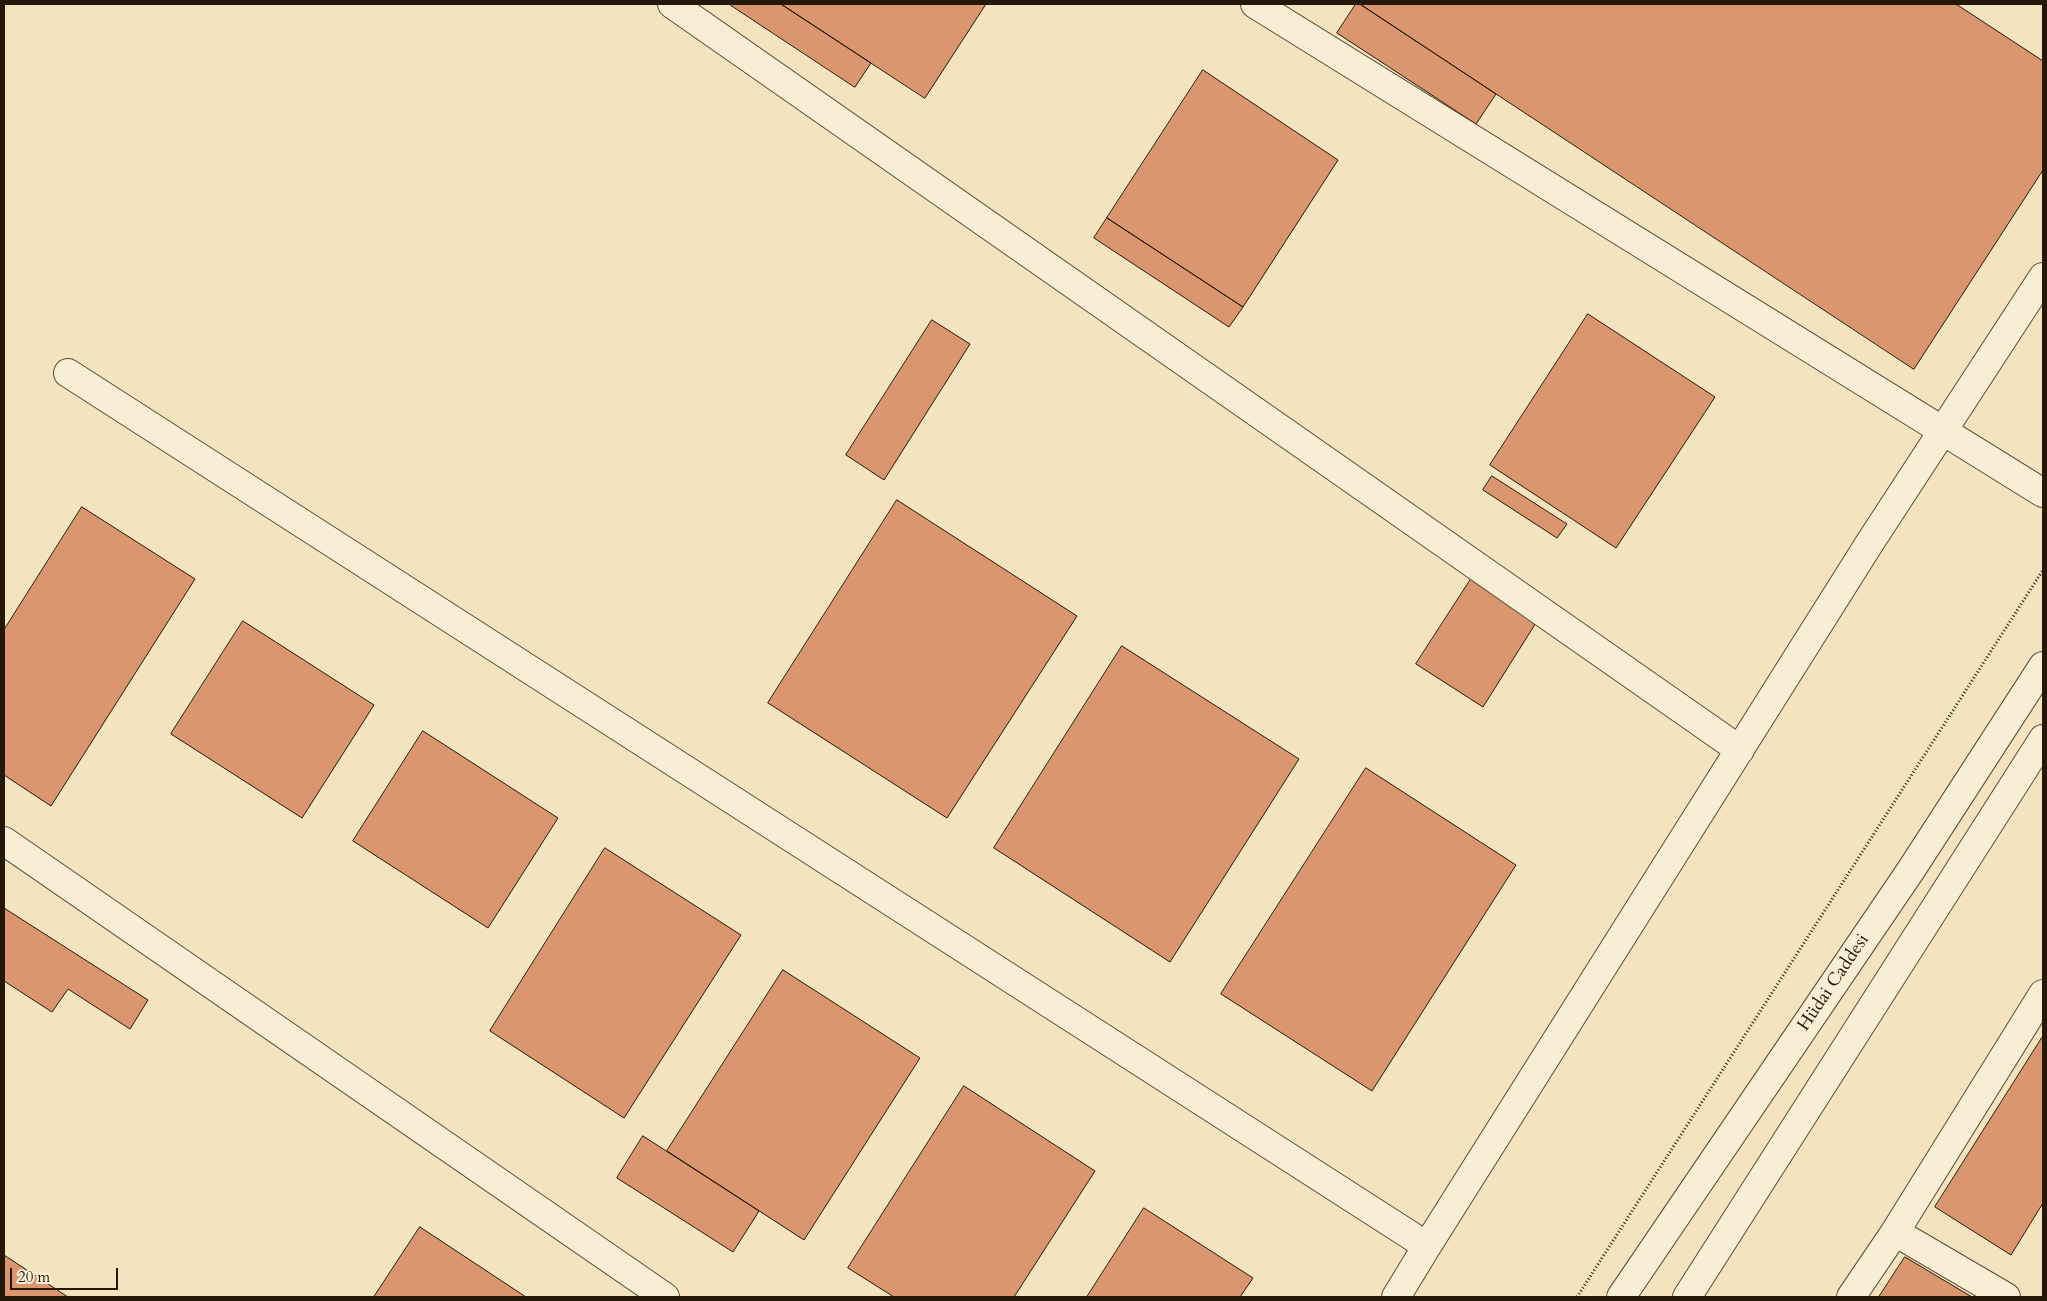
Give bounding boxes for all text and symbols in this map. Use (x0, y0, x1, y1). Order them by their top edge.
street label: Hüdai Caddesi (1794, 930, 1874, 1036)
scale bar (12, 1258, 120, 1290)
text: 20 m (18, 1267, 50, 1287)

